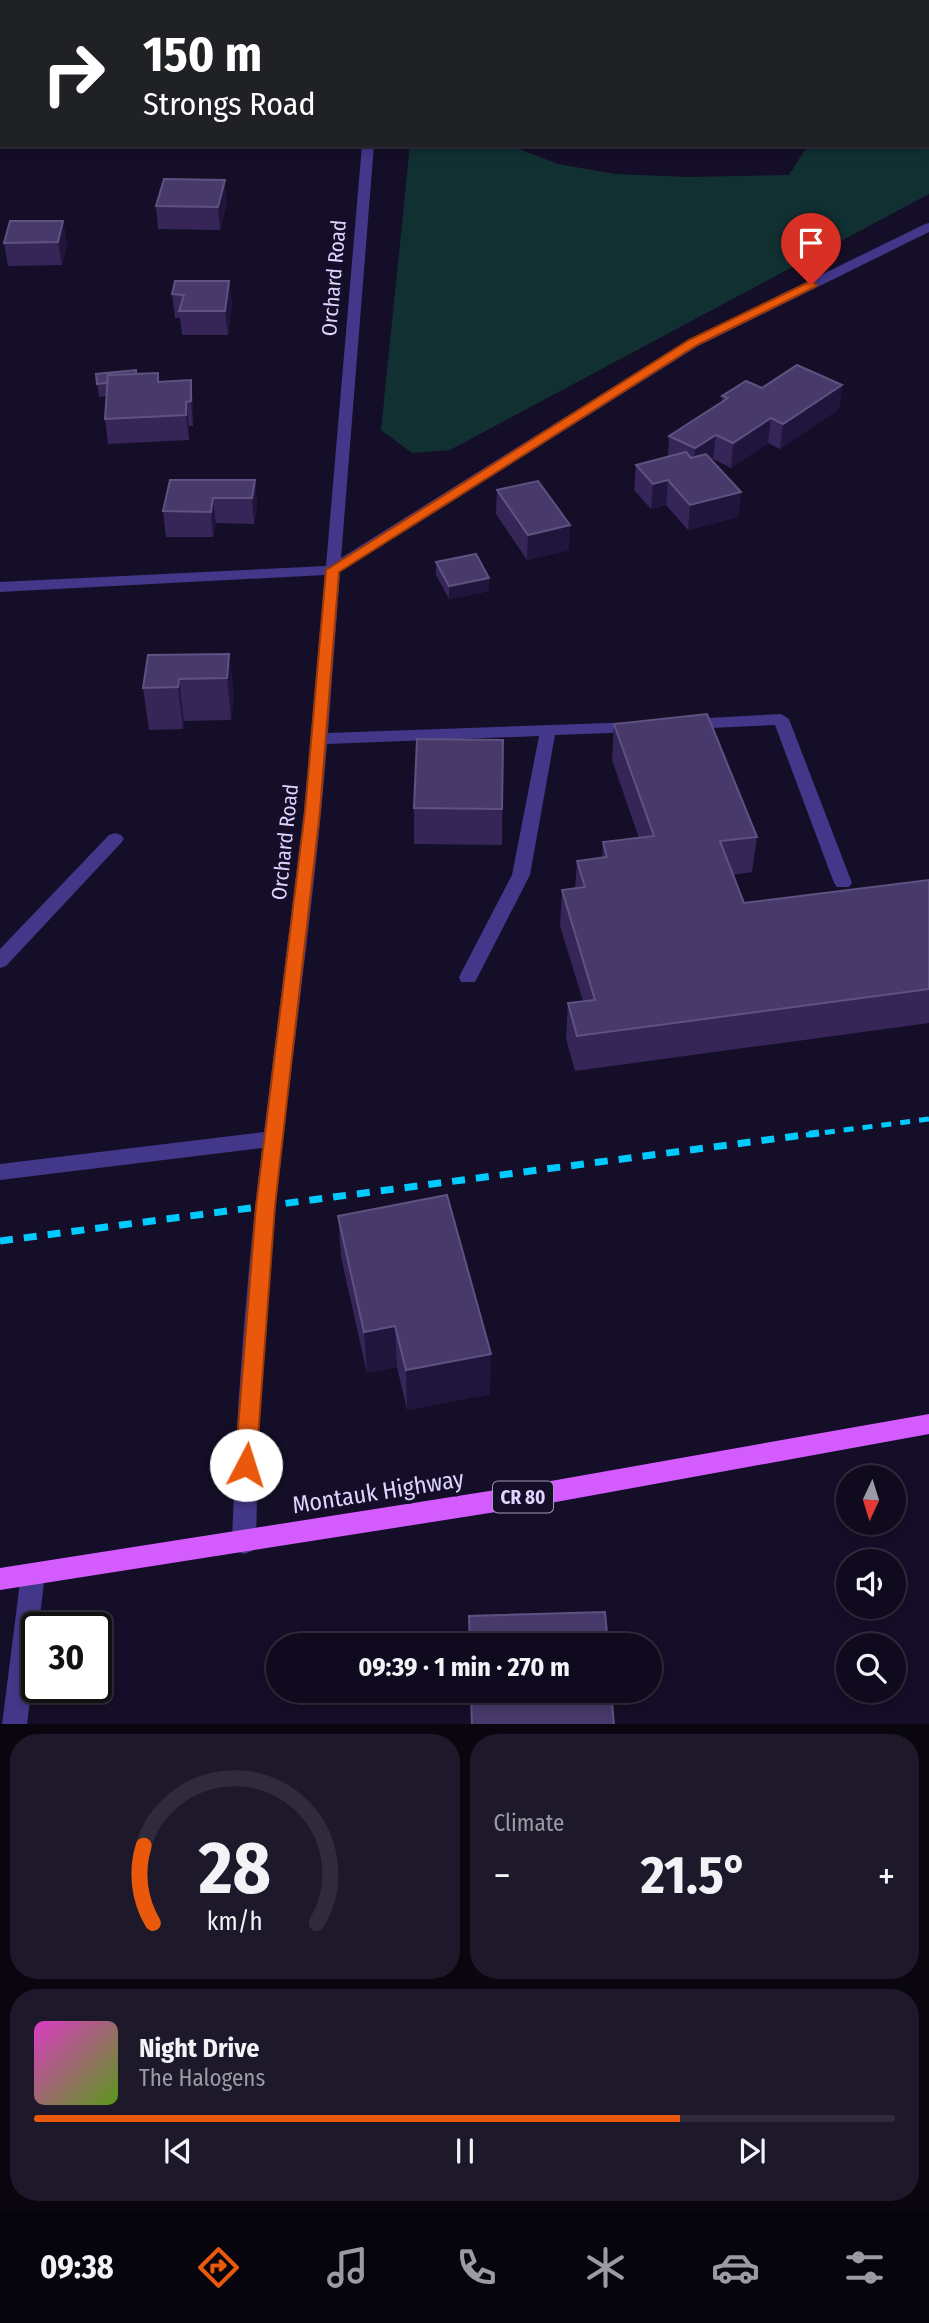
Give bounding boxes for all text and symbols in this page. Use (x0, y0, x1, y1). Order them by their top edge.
text: 150 m (143, 25, 262, 84)
icon: right (28, 28, 119, 119)
text: Strongs Road (143, 85, 316, 123)
pin (781, 213, 841, 285)
street label: Orchard Road (316, 219, 352, 337)
icon: arrive (792, 224, 830, 262)
street label: Orchard Road (266, 783, 304, 901)
position arrow (209, 1428, 283, 1502)
street label: Montauk Highway (290, 1465, 466, 1519)
north arrow (836, 1465, 906, 1535)
map controls (836, 1465, 906, 1703)
road number: CR 80 (493, 1482, 553, 1512)
button: sound (836, 1549, 906, 1619)
speed limit sign: 30 (21, 1612, 112, 1703)
button: search (836, 1633, 906, 1703)
text: 09:39 · 1 min · 270 m (358, 1652, 570, 1683)
text: Climate (494, 1809, 564, 1837)
text: 28 (198, 1825, 271, 1912)
text: 21.5° (641, 1844, 748, 1907)
text: − (494, 1853, 511, 1899)
text: + (878, 1853, 895, 1899)
text: km/h (207, 1906, 263, 1936)
text: Night Drive (139, 2033, 259, 2064)
text: The Halogens (139, 2064, 265, 2092)
icon: previous (159, 2132, 197, 2170)
icon: pause (446, 2132, 484, 2170)
icon: next (733, 2132, 771, 2170)
icon: directions (194, 2243, 243, 2292)
icon: music (323, 2243, 372, 2292)
icon: phone (452, 2243, 501, 2292)
icon: climate (581, 2243, 630, 2292)
icon: car (711, 2243, 760, 2292)
icon: filters (840, 2243, 889, 2292)
text: 09:38 (40, 2248, 114, 2286)

